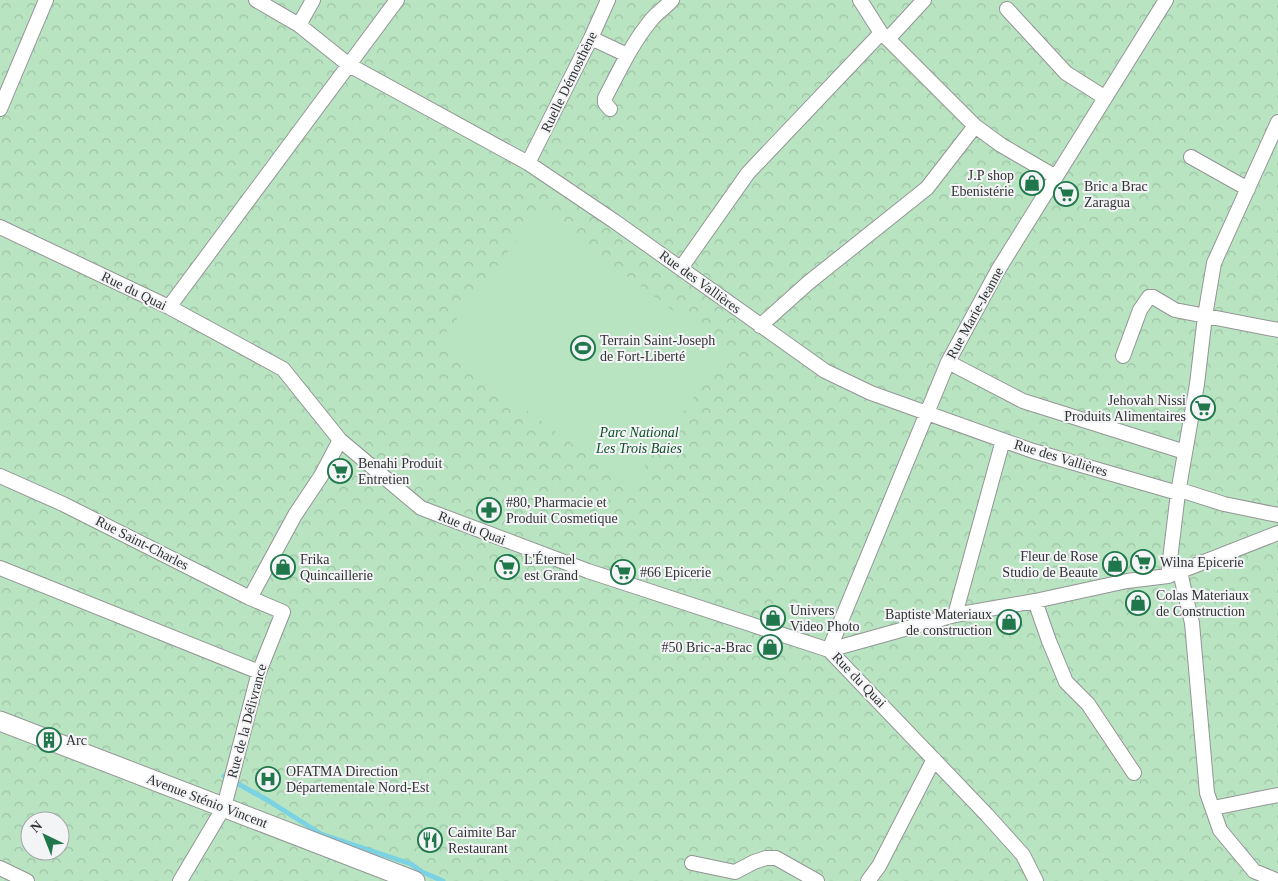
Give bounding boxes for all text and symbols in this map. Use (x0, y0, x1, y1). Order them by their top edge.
street label: Ruelle Démosthène (538, 29, 600, 135)
place label: J.P shop Ebenistérie (951, 168, 1014, 199)
shop icon: J.P shop Ebenistérie (1019, 170, 1045, 196)
place label: Bric a Brac Zaragua (1084, 179, 1148, 210)
supermarket icon: Bric a Brac Zaragua (1053, 181, 1079, 207)
street label: Rue des Vallières (656, 247, 744, 317)
street label: Rue Marie-Jeanne (944, 265, 1006, 361)
street label: Rue du Quai (99, 269, 169, 313)
place label: Terrain Saint-Joseph de Fort-Liberté (600, 333, 715, 364)
sports icon: Terrain Saint-Joseph de Fort-Liberté (570, 335, 596, 361)
place label: Jehovah Nissi Produits Alimentaires (1064, 393, 1186, 424)
supermarket icon: Jehovah Nissi Produits Alimentaires (1190, 395, 1216, 421)
park label: Parc National Les Trois Baies (595, 425, 682, 456)
street label: Rue des Vallières (1012, 437, 1110, 479)
place label: Benahi Produit Entretien (358, 456, 442, 487)
supermarket icon: Benahi Produit Entretien (327, 458, 353, 484)
place label: #80, Pharmacie et Produit Cosmetique (506, 495, 618, 526)
pharmacy icon: #80, Pharmacie et Produit Cosmetique (476, 497, 502, 523)
street label: Rue du Quai (436, 508, 508, 548)
street label: Rue Saint-Charles (93, 513, 191, 573)
place label: Fleur de Rose Studio de Beaute (1002, 549, 1098, 580)
supermarket icon: Wilna Epicerie (1130, 549, 1156, 575)
place label: L'Éternel est Grand (524, 551, 578, 583)
shop icon: Fleur de Rose Studio de Beaute (1102, 551, 1128, 577)
place label: Frika Quincaillerie (300, 552, 373, 583)
shop icon: Frika Quincaillerie (270, 554, 296, 580)
supermarket icon: L'Éternel est Grand (494, 554, 520, 580)
place label: Wilna Epicerie (1160, 555, 1244, 570)
supermarket icon: #66 Epicerie (610, 559, 636, 585)
place label: #66 Epicerie (640, 565, 711, 580)
place label: Colas Materiaux de Construction (1156, 588, 1249, 619)
shop icon: Colas Materiaux de Construction (1125, 590, 1151, 616)
place label: Univers Video Photo (790, 603, 860, 634)
shop icon: Univers Video Photo (760, 605, 786, 631)
place label: Baptiste Materiaux de construction (885, 607, 992, 638)
shop icon: Baptiste Materiaux de construction (996, 609, 1022, 635)
shop icon: #50 Bric-a-Brac (757, 634, 783, 660)
place label: #50 Bric-a-Brac (661, 640, 752, 655)
street label: Rue du Quai (829, 649, 889, 711)
street label: Rue de la Délivrance (225, 662, 269, 780)
building icon: Arc (36, 727, 62, 753)
place label: Arc (66, 733, 87, 748)
place label: OFATMA Direction Départementale Nord-Est (286, 764, 430, 795)
hospital icon: OFATMA Direction Départementale Nord-Est (255, 766, 281, 792)
street label: Avenue Sténio Vincent (144, 771, 270, 831)
north arrow (20, 811, 70, 861)
text: N (28, 818, 45, 836)
place label: Caimite Bar Restaurant (448, 825, 516, 856)
restaurant icon: Caimite Bar Restaurant (417, 827, 443, 853)

